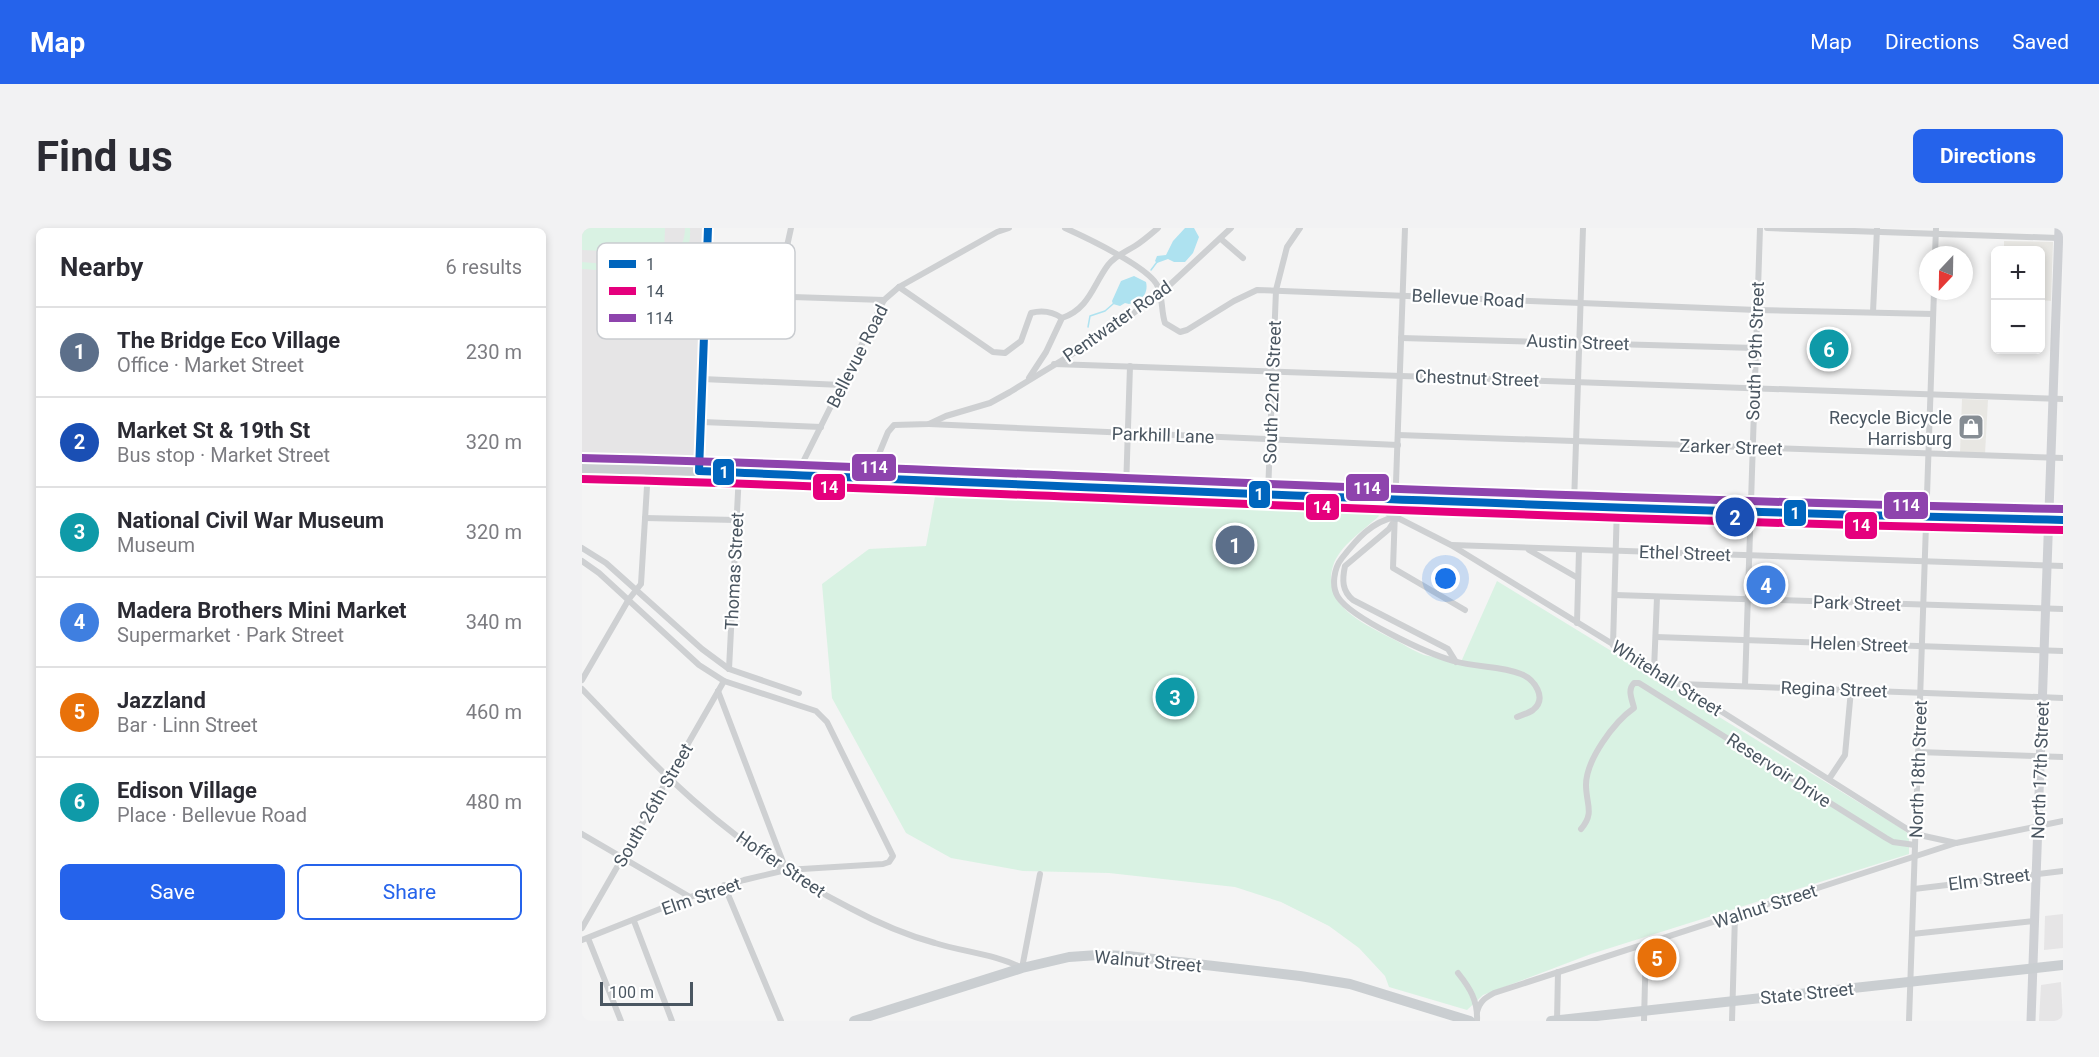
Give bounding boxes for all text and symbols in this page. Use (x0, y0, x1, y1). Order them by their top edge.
text: Map (30, 26, 85, 59)
text: Map (1810, 30, 1852, 54)
text: Directions (1885, 30, 1979, 54)
text: Saved (2012, 30, 2069, 54)
button: Directions (1913, 129, 2063, 183)
text: Find us (36, 132, 173, 181)
legend (597, 243, 795, 339)
north arrow (1919, 246, 1973, 300)
map controls (1991, 246, 2045, 354)
button: + (1991, 246, 2045, 300)
text: Nearby (60, 252, 143, 282)
text: 6 results (446, 255, 522, 279)
text: 1 (646, 255, 655, 274)
street label: Pentwater Road (1059, 276, 1175, 366)
street label: South 19th Street (1742, 281, 1768, 421)
text: 14 (646, 282, 664, 301)
street label: Bellevue Road (1411, 285, 1525, 311)
button: − (1991, 300, 2045, 354)
street label: Bellevue Road (822, 301, 892, 411)
text: 114 (646, 309, 673, 328)
street label: South 22nd Street (1259, 320, 1285, 464)
pin: 6 (1810, 326, 1848, 372)
text: The Bridge Eco Village (117, 328, 340, 353)
street label: Austin Street (1526, 330, 1630, 354)
text: 1 (74, 340, 85, 364)
text: 230 m (466, 340, 522, 364)
text: Office · Market Street (117, 353, 304, 377)
street label: Chestnut Street (1415, 365, 1539, 391)
place label: Recycle Bicycle Harrisburg (1829, 407, 1952, 449)
shop icon: Recycle Bicycle Harrisburg (1956, 412, 1986, 442)
text: Market St & 19th St (117, 418, 310, 443)
street label: Parkhill Lane (1111, 423, 1215, 447)
text: 2 (74, 430, 85, 454)
text: 320 m (466, 430, 522, 454)
street label: Zarker Street (1679, 435, 1783, 459)
text: Bus stop · Market Street (117, 443, 330, 467)
line badge: 114 (851, 453, 897, 482)
line badge: 1 (712, 458, 735, 486)
text: 114 (860, 458, 888, 477)
text: 1 (719, 463, 729, 482)
line badge: 14 (812, 473, 846, 501)
line badge: 114 (1345, 473, 1390, 502)
text: 14 (820, 478, 838, 497)
text: 114 (1353, 479, 1381, 498)
line badge: 1 (1248, 480, 1271, 509)
text: 1 (1254, 485, 1264, 504)
line badge: 114 (1883, 491, 1929, 520)
line badge: 14 (1305, 493, 1340, 521)
pin: 2 (1716, 494, 1754, 540)
text: 114 (1892, 496, 1920, 515)
text: 14 (1313, 498, 1331, 517)
line badge: 1 (1783, 499, 1807, 527)
text: 1 (1790, 504, 1800, 523)
text: National Civil War Museum (117, 508, 384, 533)
line badge: 14 (1844, 511, 1878, 540)
street label: Thomas Street (720, 512, 748, 630)
text: 14 (1852, 516, 1870, 535)
text: 3 (74, 520, 85, 544)
text: 320 m (466, 520, 522, 544)
pin: 1 (1216, 522, 1254, 568)
text: Museum (117, 533, 195, 557)
street label: Ethel Street (1639, 541, 1731, 565)
pin: 4 (1746, 562, 1786, 608)
your location (1431, 564, 1460, 593)
street label: Park Street (1813, 591, 1902, 615)
text: Madera Brothers Mini Market (117, 598, 407, 623)
text: 4 (74, 610, 85, 634)
text: 340 m (466, 610, 522, 634)
text: Supermarket · Park Street (117, 623, 344, 647)
street label: Helen Street (1810, 632, 1909, 656)
street label: Whitehall Street (1608, 636, 1726, 720)
pin: 3 (1156, 674, 1194, 720)
street label: Regina Street (1780, 677, 1888, 701)
text: Jazzland (117, 688, 206, 713)
text: 5 (74, 700, 85, 724)
text: 460 m (466, 700, 522, 724)
street label: North 18th Street (1905, 700, 1931, 838)
street label: North 17th Street (2027, 701, 2053, 839)
text: Bar · Linn Street (117, 713, 258, 737)
street label: Reservoir Drive (1723, 729, 1835, 811)
street label: South 26th Street (609, 739, 697, 870)
text: Edison Village (117, 778, 257, 803)
text: 6 (74, 790, 85, 814)
text: 480 m (466, 790, 522, 814)
text: Place · Bellevue Road (117, 803, 307, 827)
street label: Hoffer Street (732, 826, 830, 902)
button: Save (60, 864, 285, 920)
button: Share (297, 864, 522, 920)
street label: Elm Street (1947, 864, 2031, 894)
street label: Elm Street (659, 873, 743, 919)
street label: Walnut Street (1711, 879, 1819, 933)
pin: 5 (1638, 936, 1676, 980)
street label: Walnut Street (1094, 946, 1203, 976)
street label: State Street (1759, 978, 1855, 1008)
scale bar (600, 979, 693, 1006)
text: 100 m (609, 983, 654, 1002)

